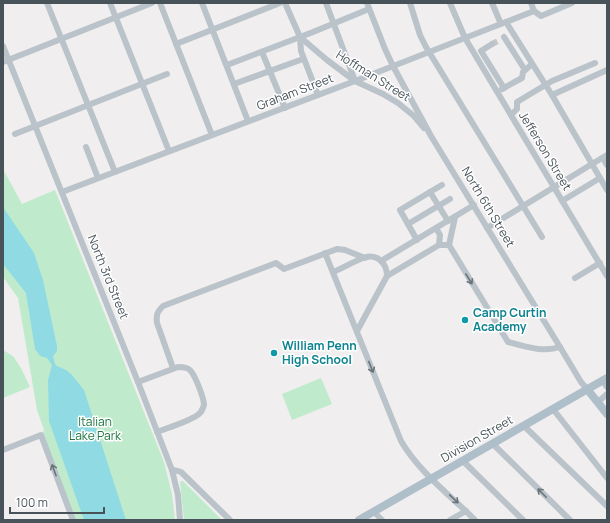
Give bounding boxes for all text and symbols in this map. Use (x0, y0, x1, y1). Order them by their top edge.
street label: Hoffman Street (333, 46, 414, 105)
street label: Graham Street (254, 69, 336, 114)
street label: Jefferson Street (515, 108, 576, 194)
street label: North 6th Street (458, 163, 519, 250)
street label: North 3rd Street (84, 232, 133, 322)
one-way arrow (466, 273, 474, 285)
place label: Camp Curtin Academy (473, 304, 547, 335)
marker: Camp Curtin Academy (460, 315, 470, 325)
place label: William Penn High School (282, 337, 357, 368)
marker: William Penn High School (269, 348, 279, 358)
one-way arrow (367, 361, 375, 373)
street label: Division Street (438, 411, 516, 466)
park label: Italian Lake Park (69, 413, 122, 444)
one-way arrow (50, 465, 58, 477)
one-way arrow (537, 488, 547, 498)
scale bar (10, 489, 104, 515)
text: 100 m (16, 494, 48, 511)
one-way arrow (449, 494, 459, 504)

